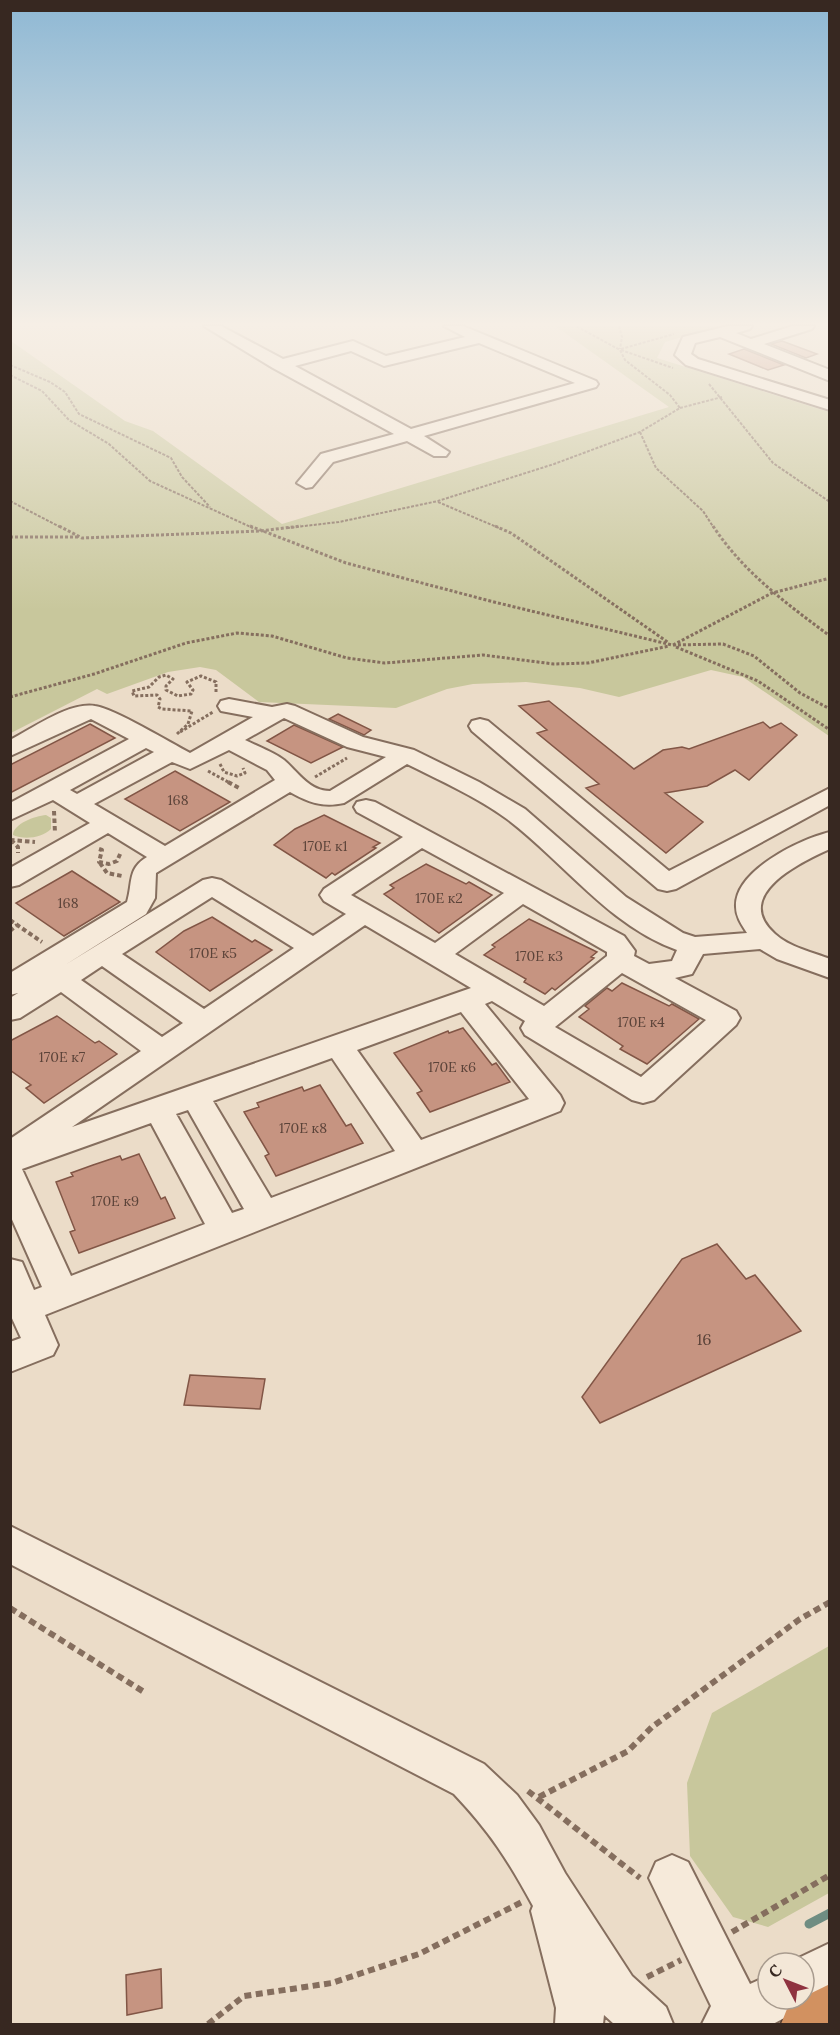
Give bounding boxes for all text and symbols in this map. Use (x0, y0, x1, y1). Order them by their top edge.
house number: 168 (167, 791, 189, 809)
house number: 170Е к1 (302, 837, 348, 855)
house number: 170Е к2 (415, 889, 463, 907)
house number: 168 (57, 894, 79, 912)
house number: 170Е к5 (189, 944, 237, 962)
house number: 170Е к3 (515, 947, 563, 965)
house number: 170Е к4 (617, 1013, 665, 1031)
house number: 170Е к7 (39, 1048, 86, 1066)
house number: 170Е к6 (428, 1058, 476, 1076)
house number: 170Е к8 (279, 1119, 327, 1137)
house number: 170Е к9 (91, 1192, 139, 1210)
house number: 16 (696, 1329, 712, 1349)
north arrow (756, 1951, 816, 2011)
text: С (764, 1960, 786, 1982)

